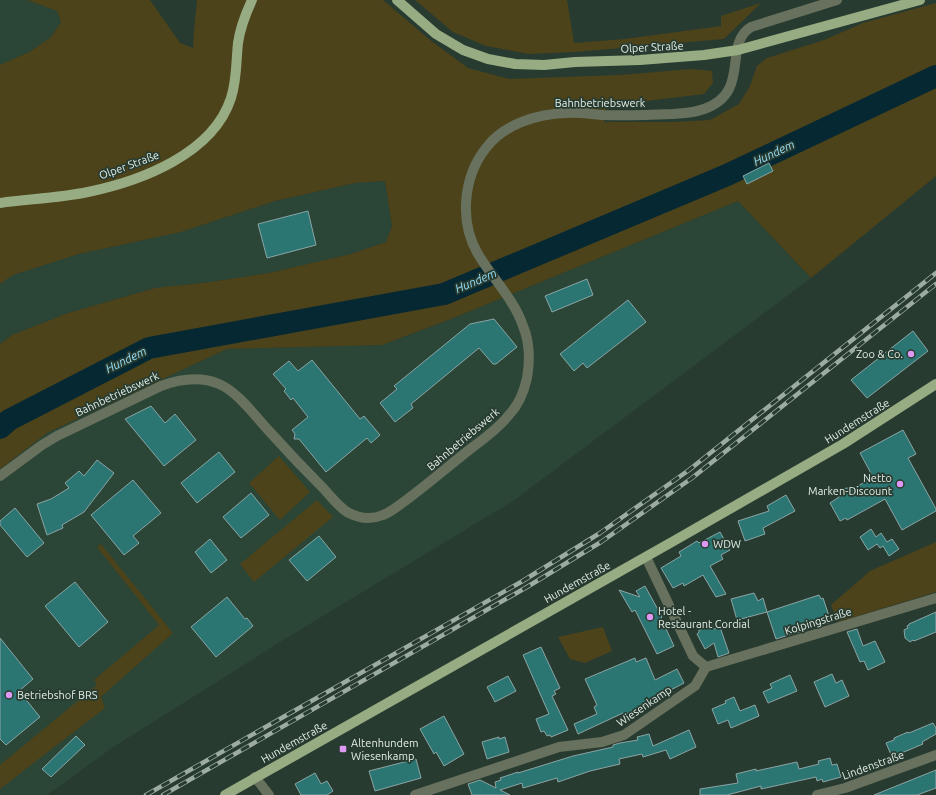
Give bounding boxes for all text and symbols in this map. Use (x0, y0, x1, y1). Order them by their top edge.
street label: Olper Straße (620, 39, 684, 55)
street label: Bahnbetriebswerk (555, 97, 646, 109)
water label: Hundem (751, 137, 796, 168)
street label: Olper Straße (97, 149, 161, 181)
water label: Hundem (453, 266, 499, 295)
water label: Hundem (103, 344, 148, 375)
place label: Zoo & Co. (856, 348, 903, 360)
marker: Zoo & Co. (906, 349, 916, 359)
street label: Bahnbetriebswerk (73, 369, 161, 419)
street label: Hundemstraße (823, 396, 891, 446)
street label: Bahnbetriebswerk (424, 405, 502, 473)
place label: Netto Marken-Discount (808, 472, 893, 497)
marker: Netto Marken-Discount (895, 479, 905, 489)
place label: WDW (713, 538, 741, 550)
marker: WDW (700, 539, 710, 549)
street label: Hundemstraße (542, 559, 612, 605)
place label: Hotel - Restaurant Cordial (658, 605, 750, 630)
street label: Kolpingstraße (783, 605, 853, 637)
marker: Hotel - Restaurant Cordial (645, 612, 655, 622)
street label: Wiesenkamp (614, 683, 674, 729)
place label: Betriebshof BRS (17, 689, 98, 701)
marker: Betriebshof BRS (4, 690, 14, 700)
street label: Hundemstraße (259, 719, 329, 765)
place label: Altenhundem Wiesenkamp (351, 737, 419, 762)
marker: Altenhundem Wiesenkamp (338, 744, 348, 754)
street label: Lindenstraße (840, 748, 906, 782)

